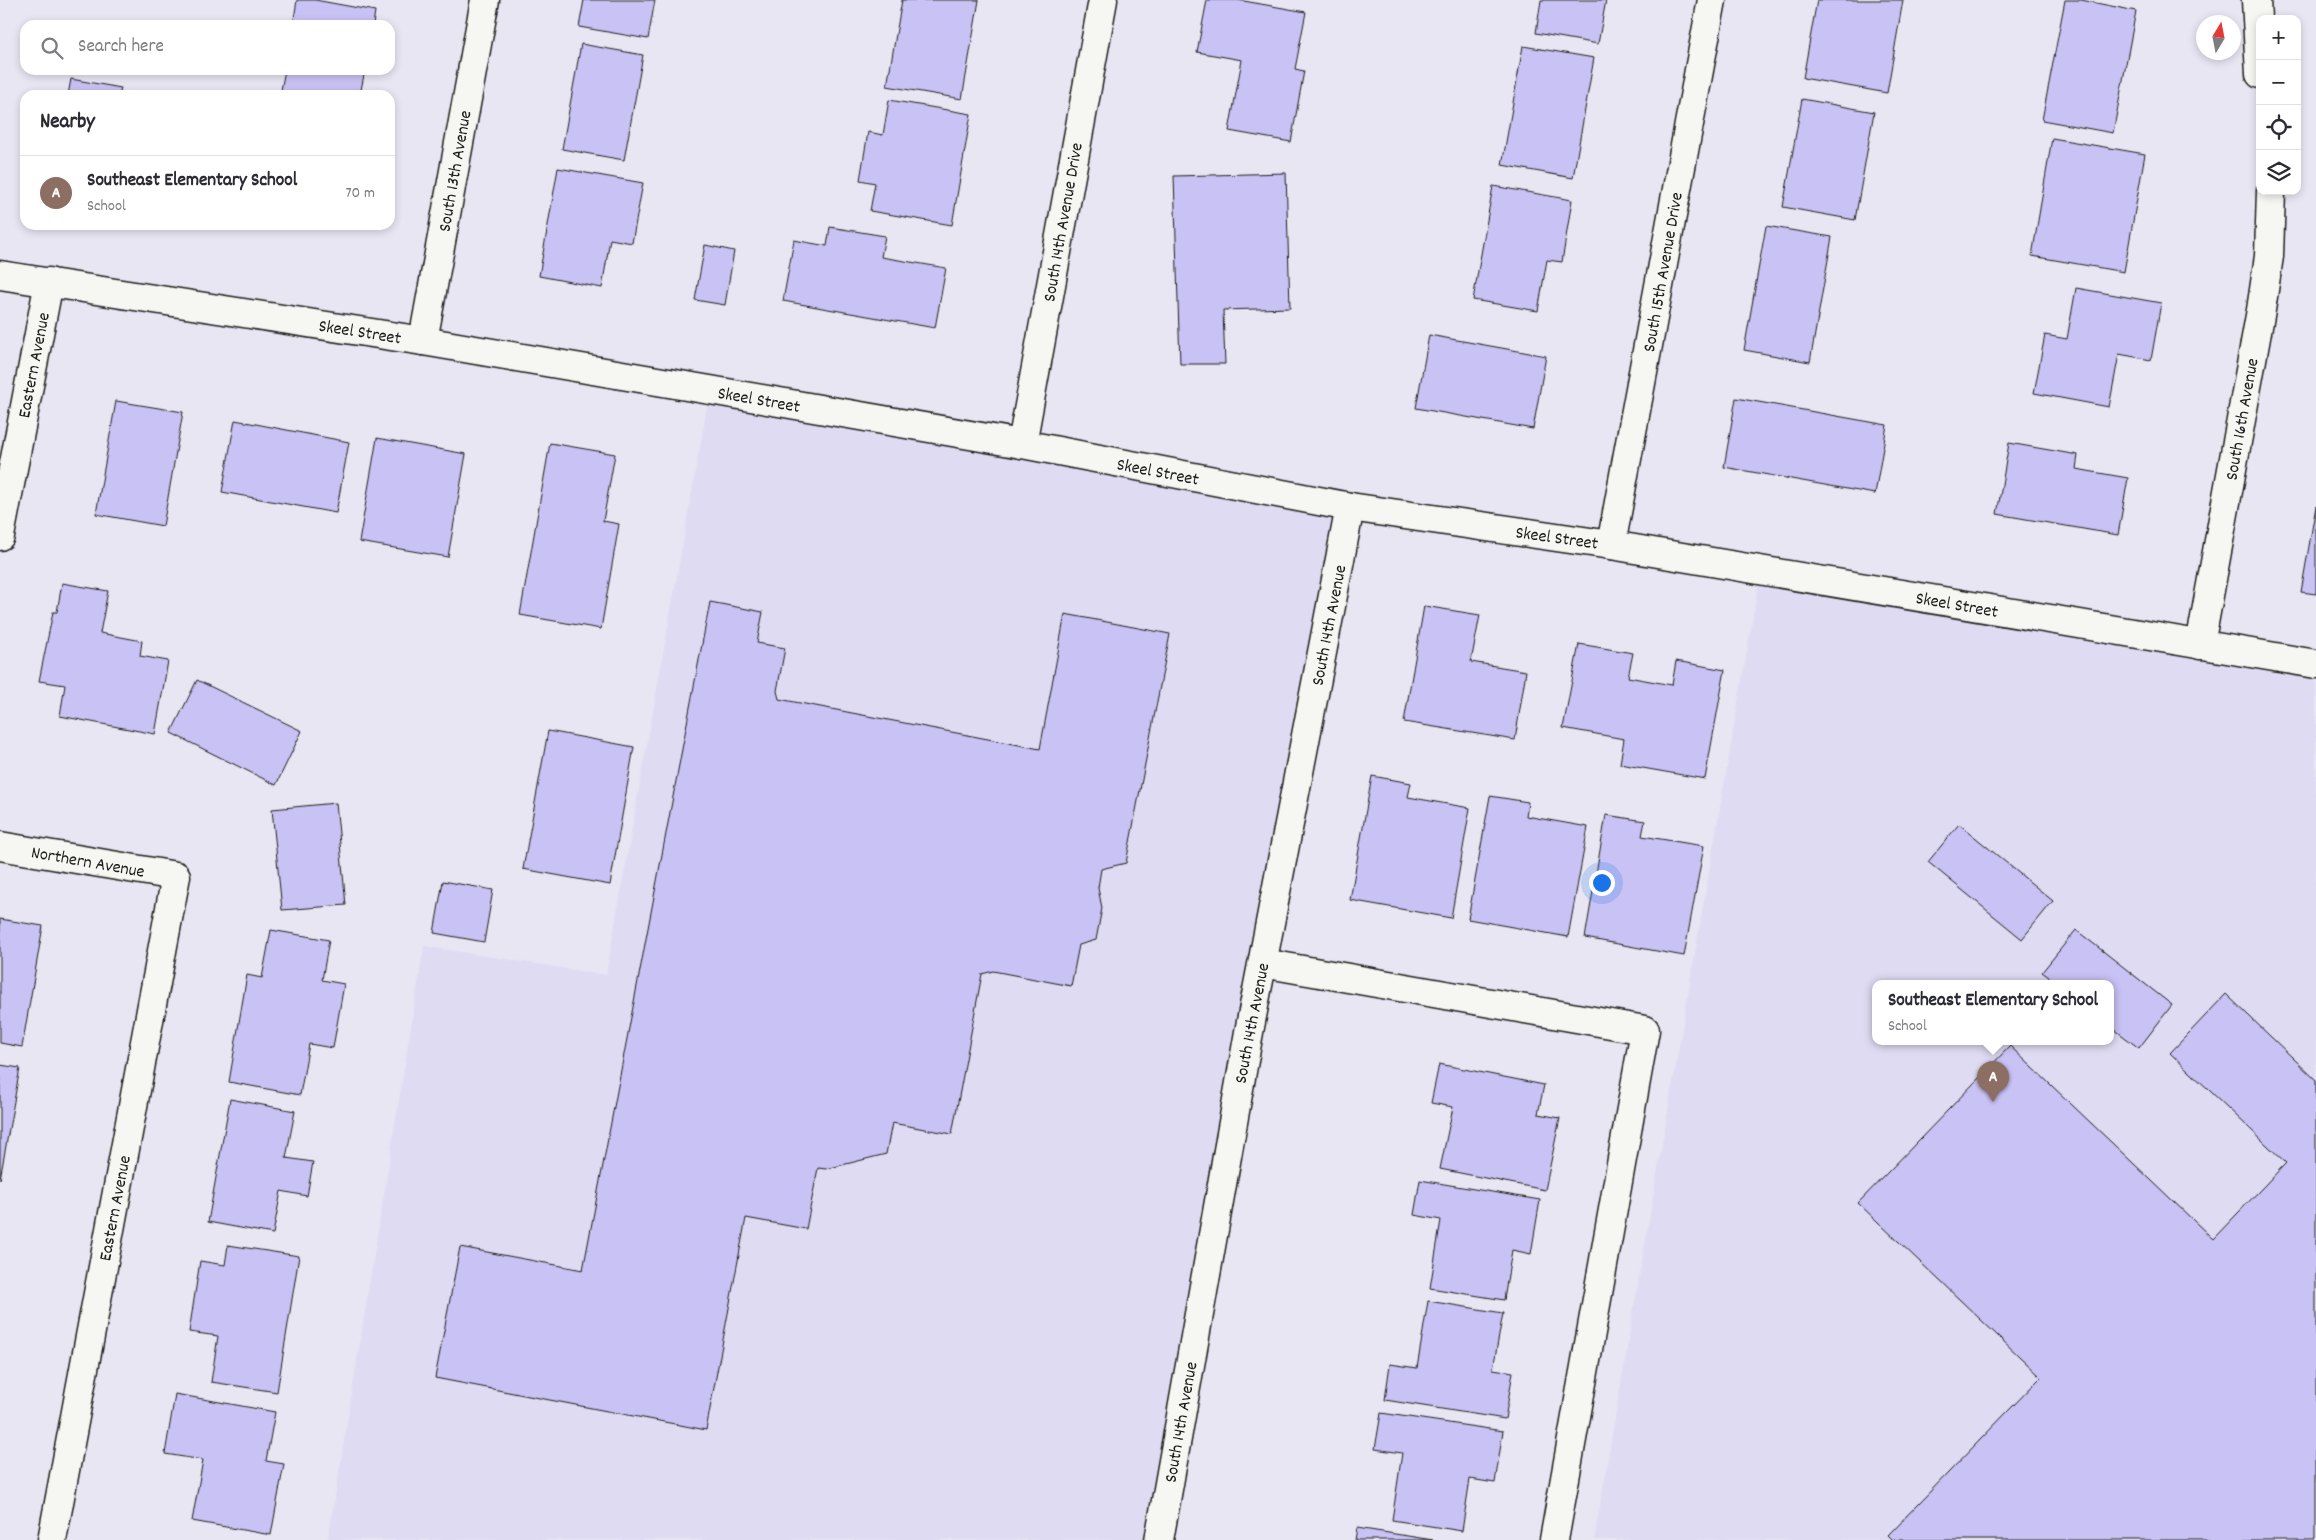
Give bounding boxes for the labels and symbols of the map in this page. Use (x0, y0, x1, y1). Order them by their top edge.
north arrow (2196, 15, 2241, 60)
street label: South 13th Avenue (433, 109, 479, 234)
street label: South 14th Avenue Drive (1038, 141, 1091, 304)
street label: South 15th Avenue Drive (1638, 190, 1691, 354)
street label: Eastern Avenue (13, 310, 58, 420)
street label: Skeel Street (317, 315, 403, 352)
street label: South 16th Avenue (2220, 356, 2267, 483)
street label: Skeel Street (715, 382, 802, 421)
street label: Skeel Street (1114, 453, 1201, 494)
street label: Skeel Street (1514, 521, 1600, 558)
street label: South 14th Avenue (1307, 563, 1354, 688)
street label: Skeel Street (1913, 587, 2000, 626)
street label: Northern Avenue (29, 841, 146, 886)
your location (1589, 870, 1615, 896)
street label: South 14th Avenue (1230, 961, 1277, 1086)
pin: A (1977, 1061, 2009, 1102)
street label: Eastern Avenue (94, 1153, 139, 1263)
street label: South 14th Avenue (1160, 1360, 1205, 1485)

